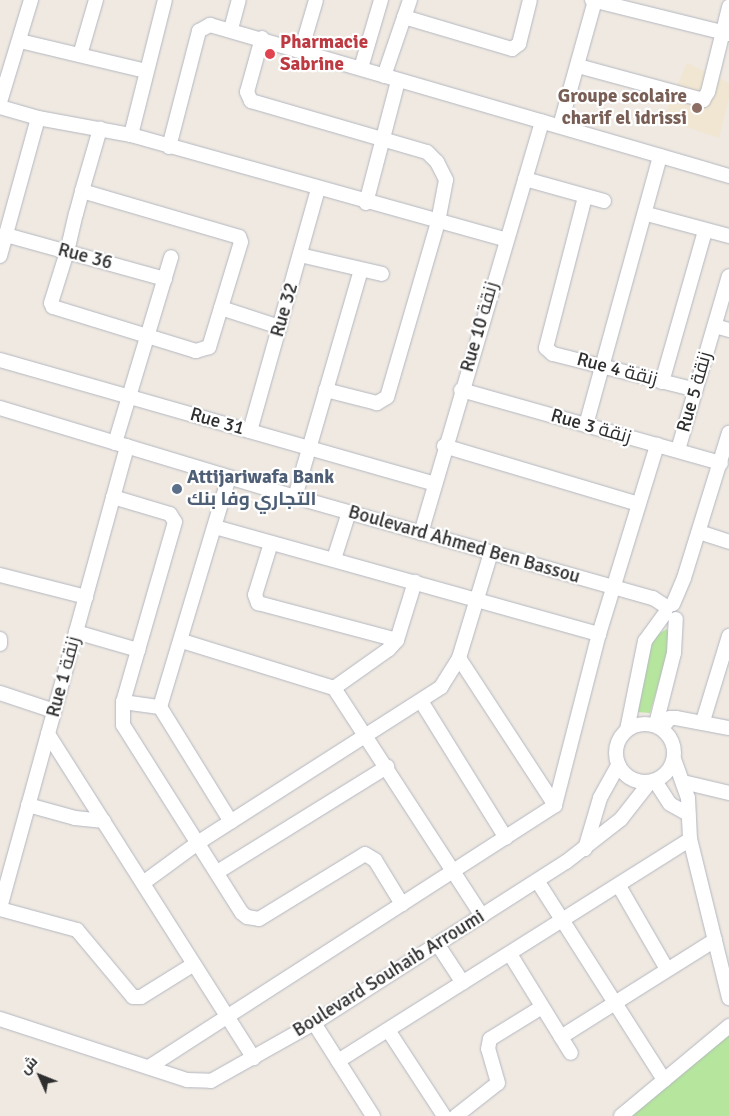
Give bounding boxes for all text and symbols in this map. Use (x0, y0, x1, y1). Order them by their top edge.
place label: Pharmacie Sabrine (280, 32, 368, 76)
marker: Pharmacie Sabrine (264, 48, 276, 60)
place label: Groupe scolaire charif el idrissi (558, 86, 687, 130)
marker: Groupe scolaire charif el idrissi (691, 102, 703, 114)
street label: Rue 36 (55, 239, 115, 275)
street label: Rue 10 زنقة (456, 279, 504, 375)
street label: Rue 32 (266, 280, 304, 340)
street label: Rue 4 زنقة (574, 348, 660, 392)
street label: Rue 5 زنقة (673, 349, 717, 435)
street label: Rue 31 (187, 403, 247, 441)
street label: Rue 3 زنقة (548, 405, 634, 449)
place label: Attijariwafa Bank التجاري وفا بنك (187, 467, 334, 511)
marker: Attijariwafa Bank التجاري وفا بنك (171, 483, 183, 495)
street label: Boulevard Ahmed Ben Bassou (345, 501, 583, 589)
street label: Rue 1 زنقة (42, 634, 86, 720)
street label: Boulevard Souhaib Arroumi (289, 906, 489, 1042)
north arrow (15, 1051, 65, 1101)
text: ش (16, 1053, 41, 1078)

